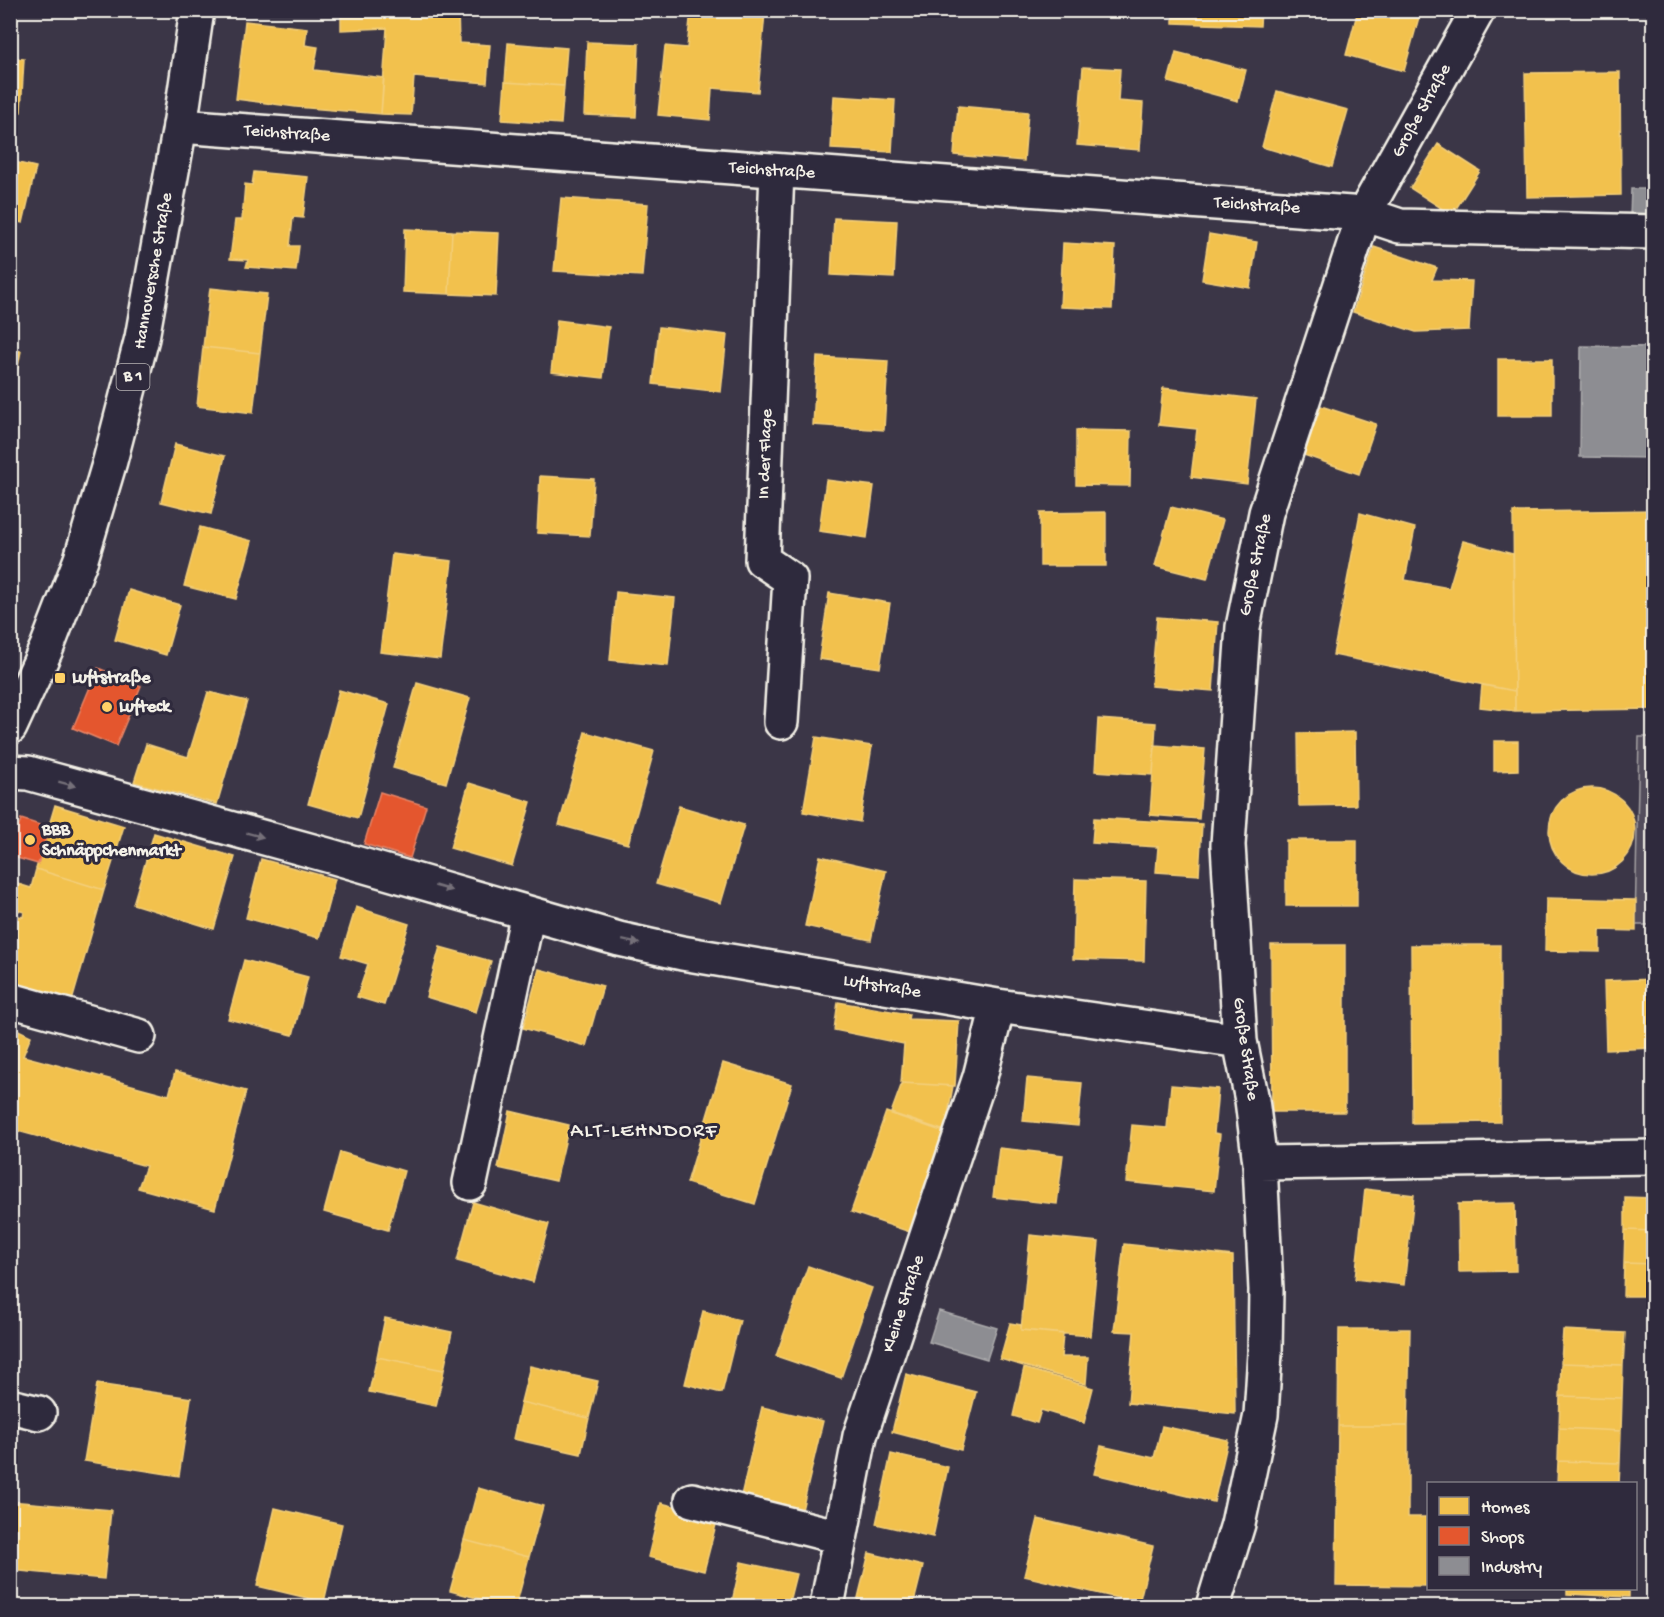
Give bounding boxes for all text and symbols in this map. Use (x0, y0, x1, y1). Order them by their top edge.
street label: Große Straße (1388, 60, 1457, 162)
street label: Teichstraße (242, 120, 332, 148)
street label: Teichstraße (727, 157, 817, 185)
street label: Hannoversche Straße (130, 190, 178, 351)
street label: Teichstraße (1212, 192, 1302, 220)
road number: B 1 (116, 364, 150, 390)
street label: In der Flage (754, 408, 778, 500)
street label: Große Straße (1235, 511, 1277, 618)
place label: Luftstraße (72, 668, 151, 689)
marker: Luftstraße (53, 671, 67, 685)
place label: Lufteck (119, 697, 172, 718)
marker: Lufteck (100, 700, 114, 714)
one-way arrow (58, 779, 77, 789)
place label: BBB Schnäppchenmarkt (41, 820, 182, 862)
one-way arrow (246, 831, 265, 841)
marker: BBB Schnäppchenmarkt (23, 833, 37, 847)
one-way arrow (434, 884, 452, 893)
one-way arrow (621, 937, 640, 947)
street label: Luftstraße (842, 970, 923, 1004)
street label: Große Straße (1227, 996, 1263, 1103)
district label: ALT-LEHNDORF (570, 1120, 718, 1145)
street label: Kleine Straße (878, 1252, 930, 1356)
legend (1427, 1482, 1637, 1590)
text: Homes (1481, 1498, 1531, 1519)
text: Shops (1481, 1528, 1525, 1549)
text: Industry (1481, 1558, 1542, 1579)

